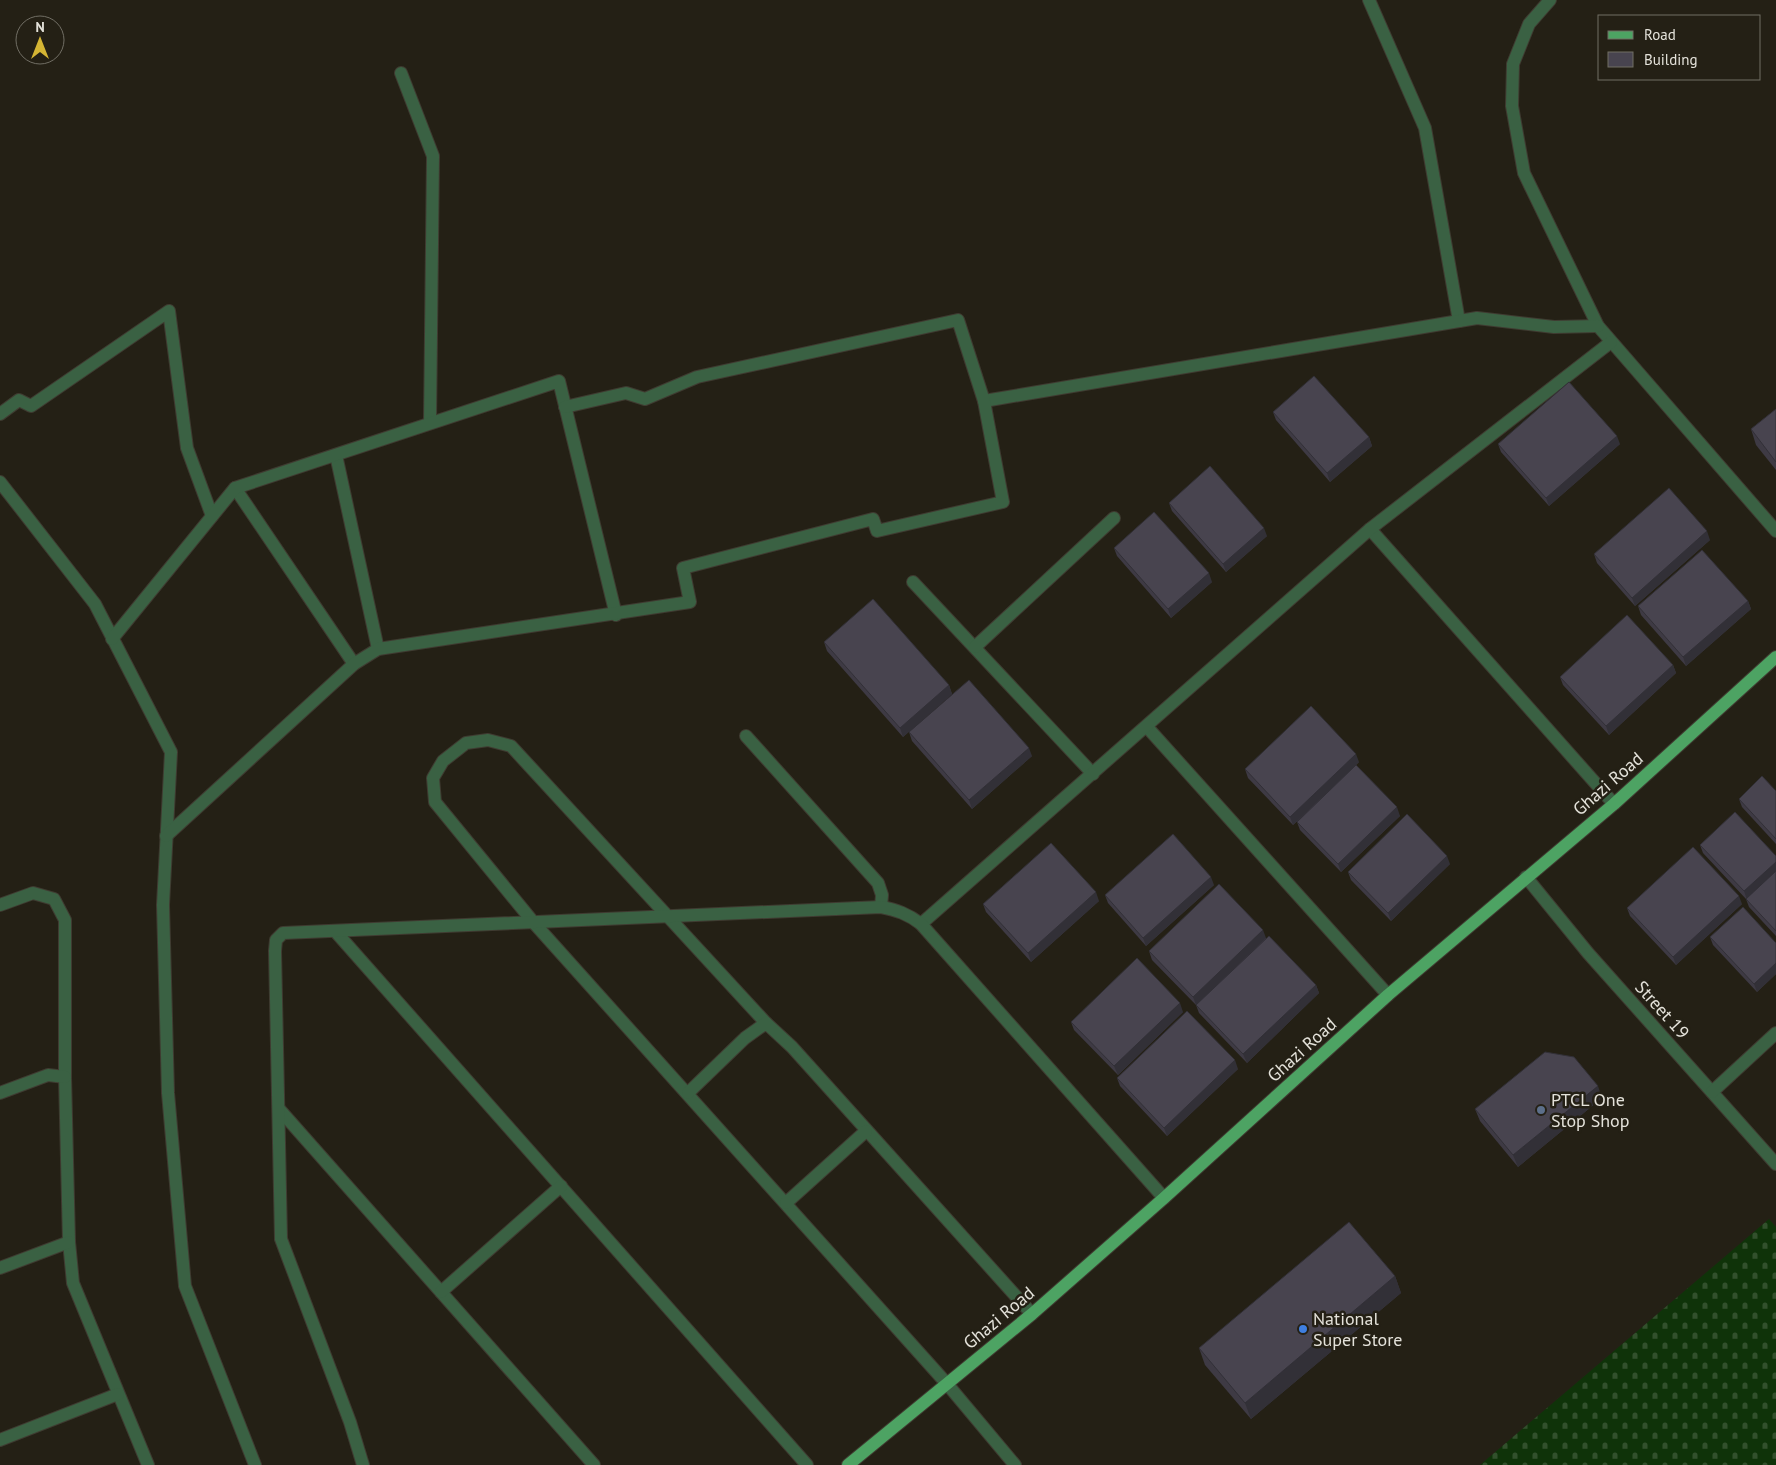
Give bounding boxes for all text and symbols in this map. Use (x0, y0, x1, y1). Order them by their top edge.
north arrow (15, 15, 65, 65)
legend (1598, 15, 1761, 80)
text: N (35, 18, 45, 36)
text: Road (1644, 25, 1676, 44)
text: Building (1644, 50, 1698, 69)
street label: Ghazi Road (1568, 747, 1648, 820)
street label: Street 19 (1630, 976, 1694, 1044)
street label: Ghazi Road (1262, 1012, 1341, 1087)
place label: PTCL One Stop Shop (1551, 1088, 1629, 1132)
marker: PTCL One Stop Shop (1535, 1104, 1547, 1116)
street label: Ghazi Road (959, 1281, 1039, 1354)
place label: National Super Store (1313, 1307, 1402, 1351)
marker: National Super Store (1297, 1323, 1309, 1335)

